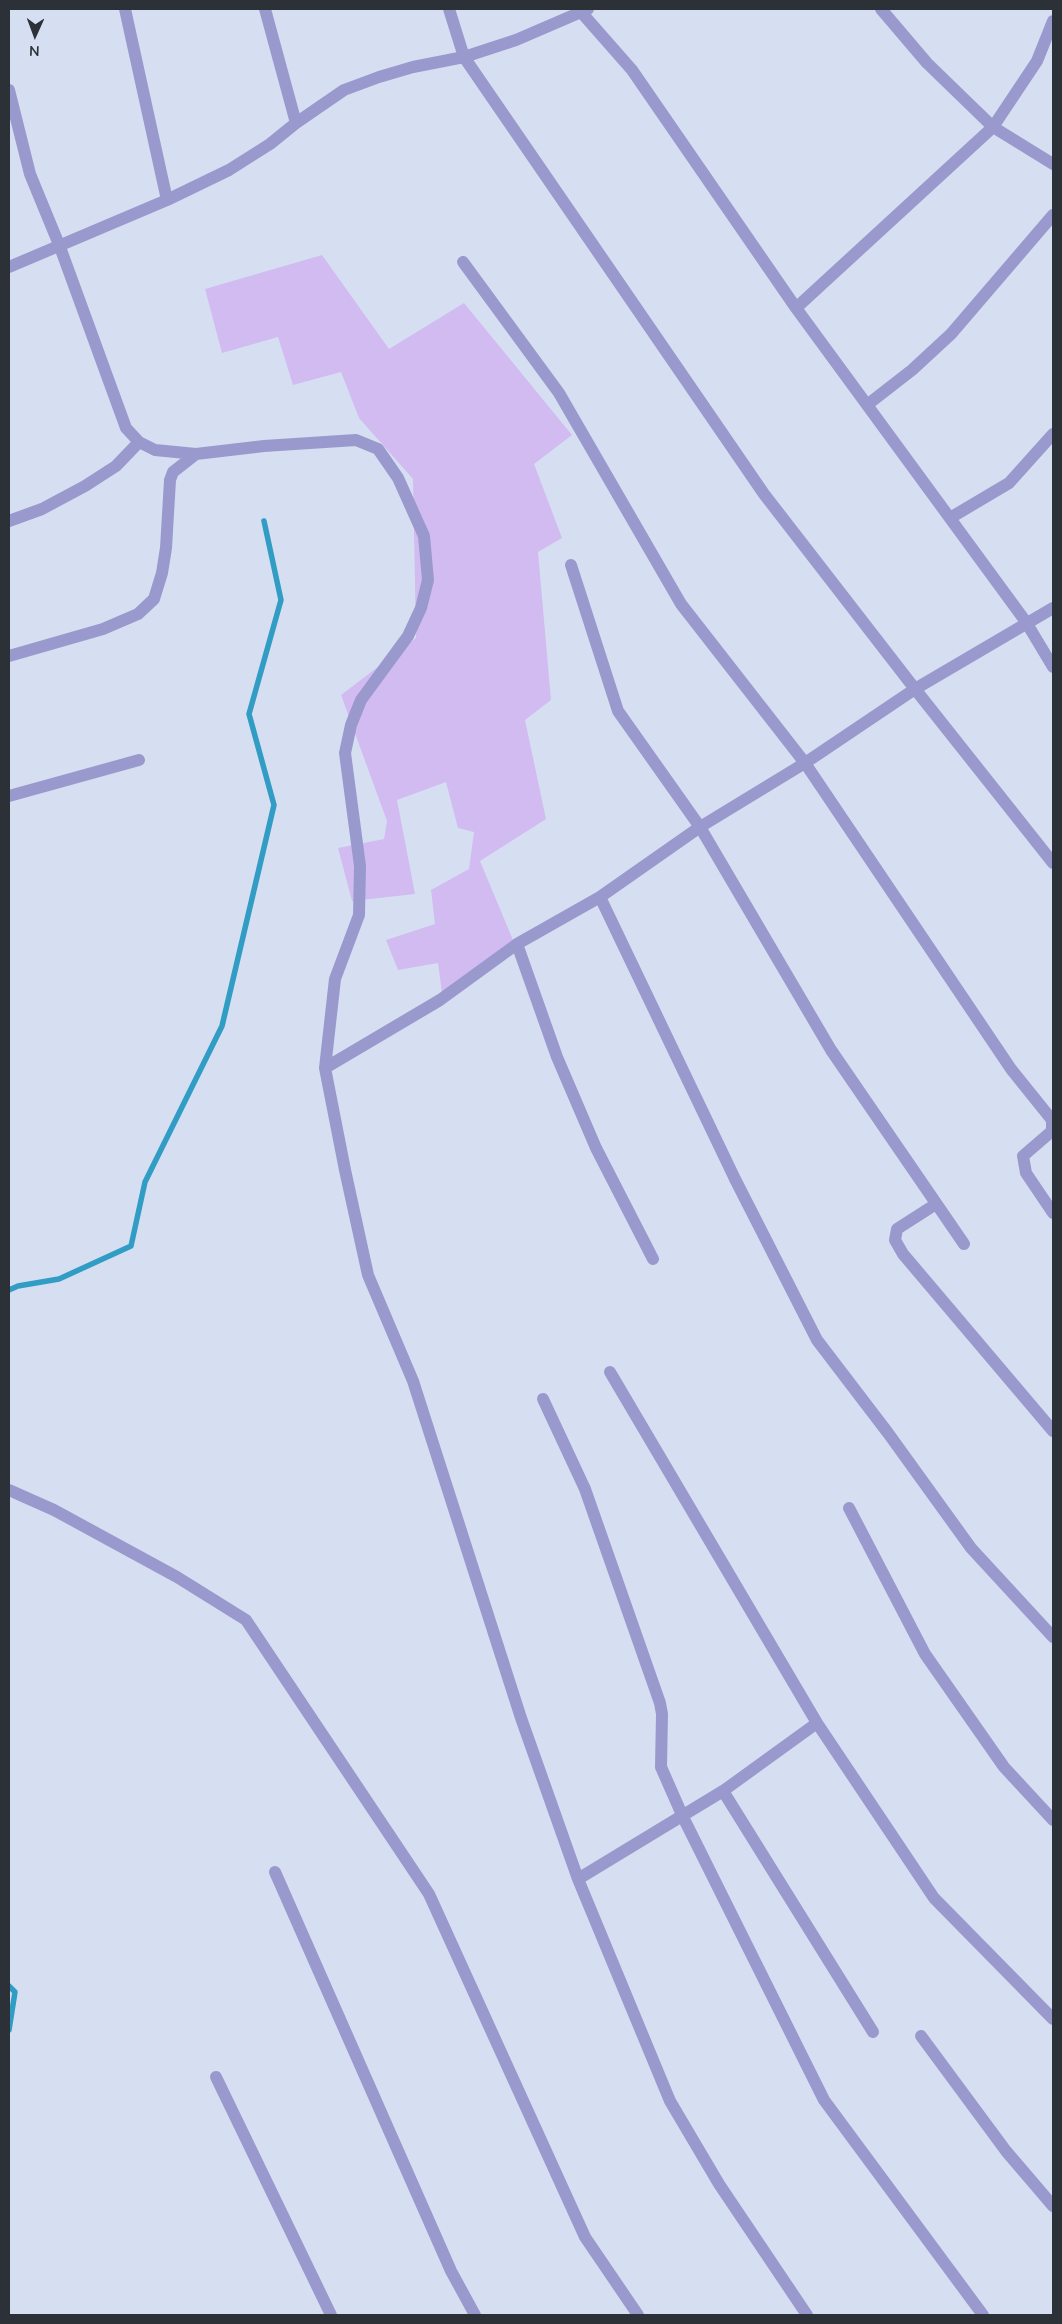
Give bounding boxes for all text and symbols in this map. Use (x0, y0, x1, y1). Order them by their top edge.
north arrow (10, 10, 60, 60)
text: N (29, 41, 40, 60)

